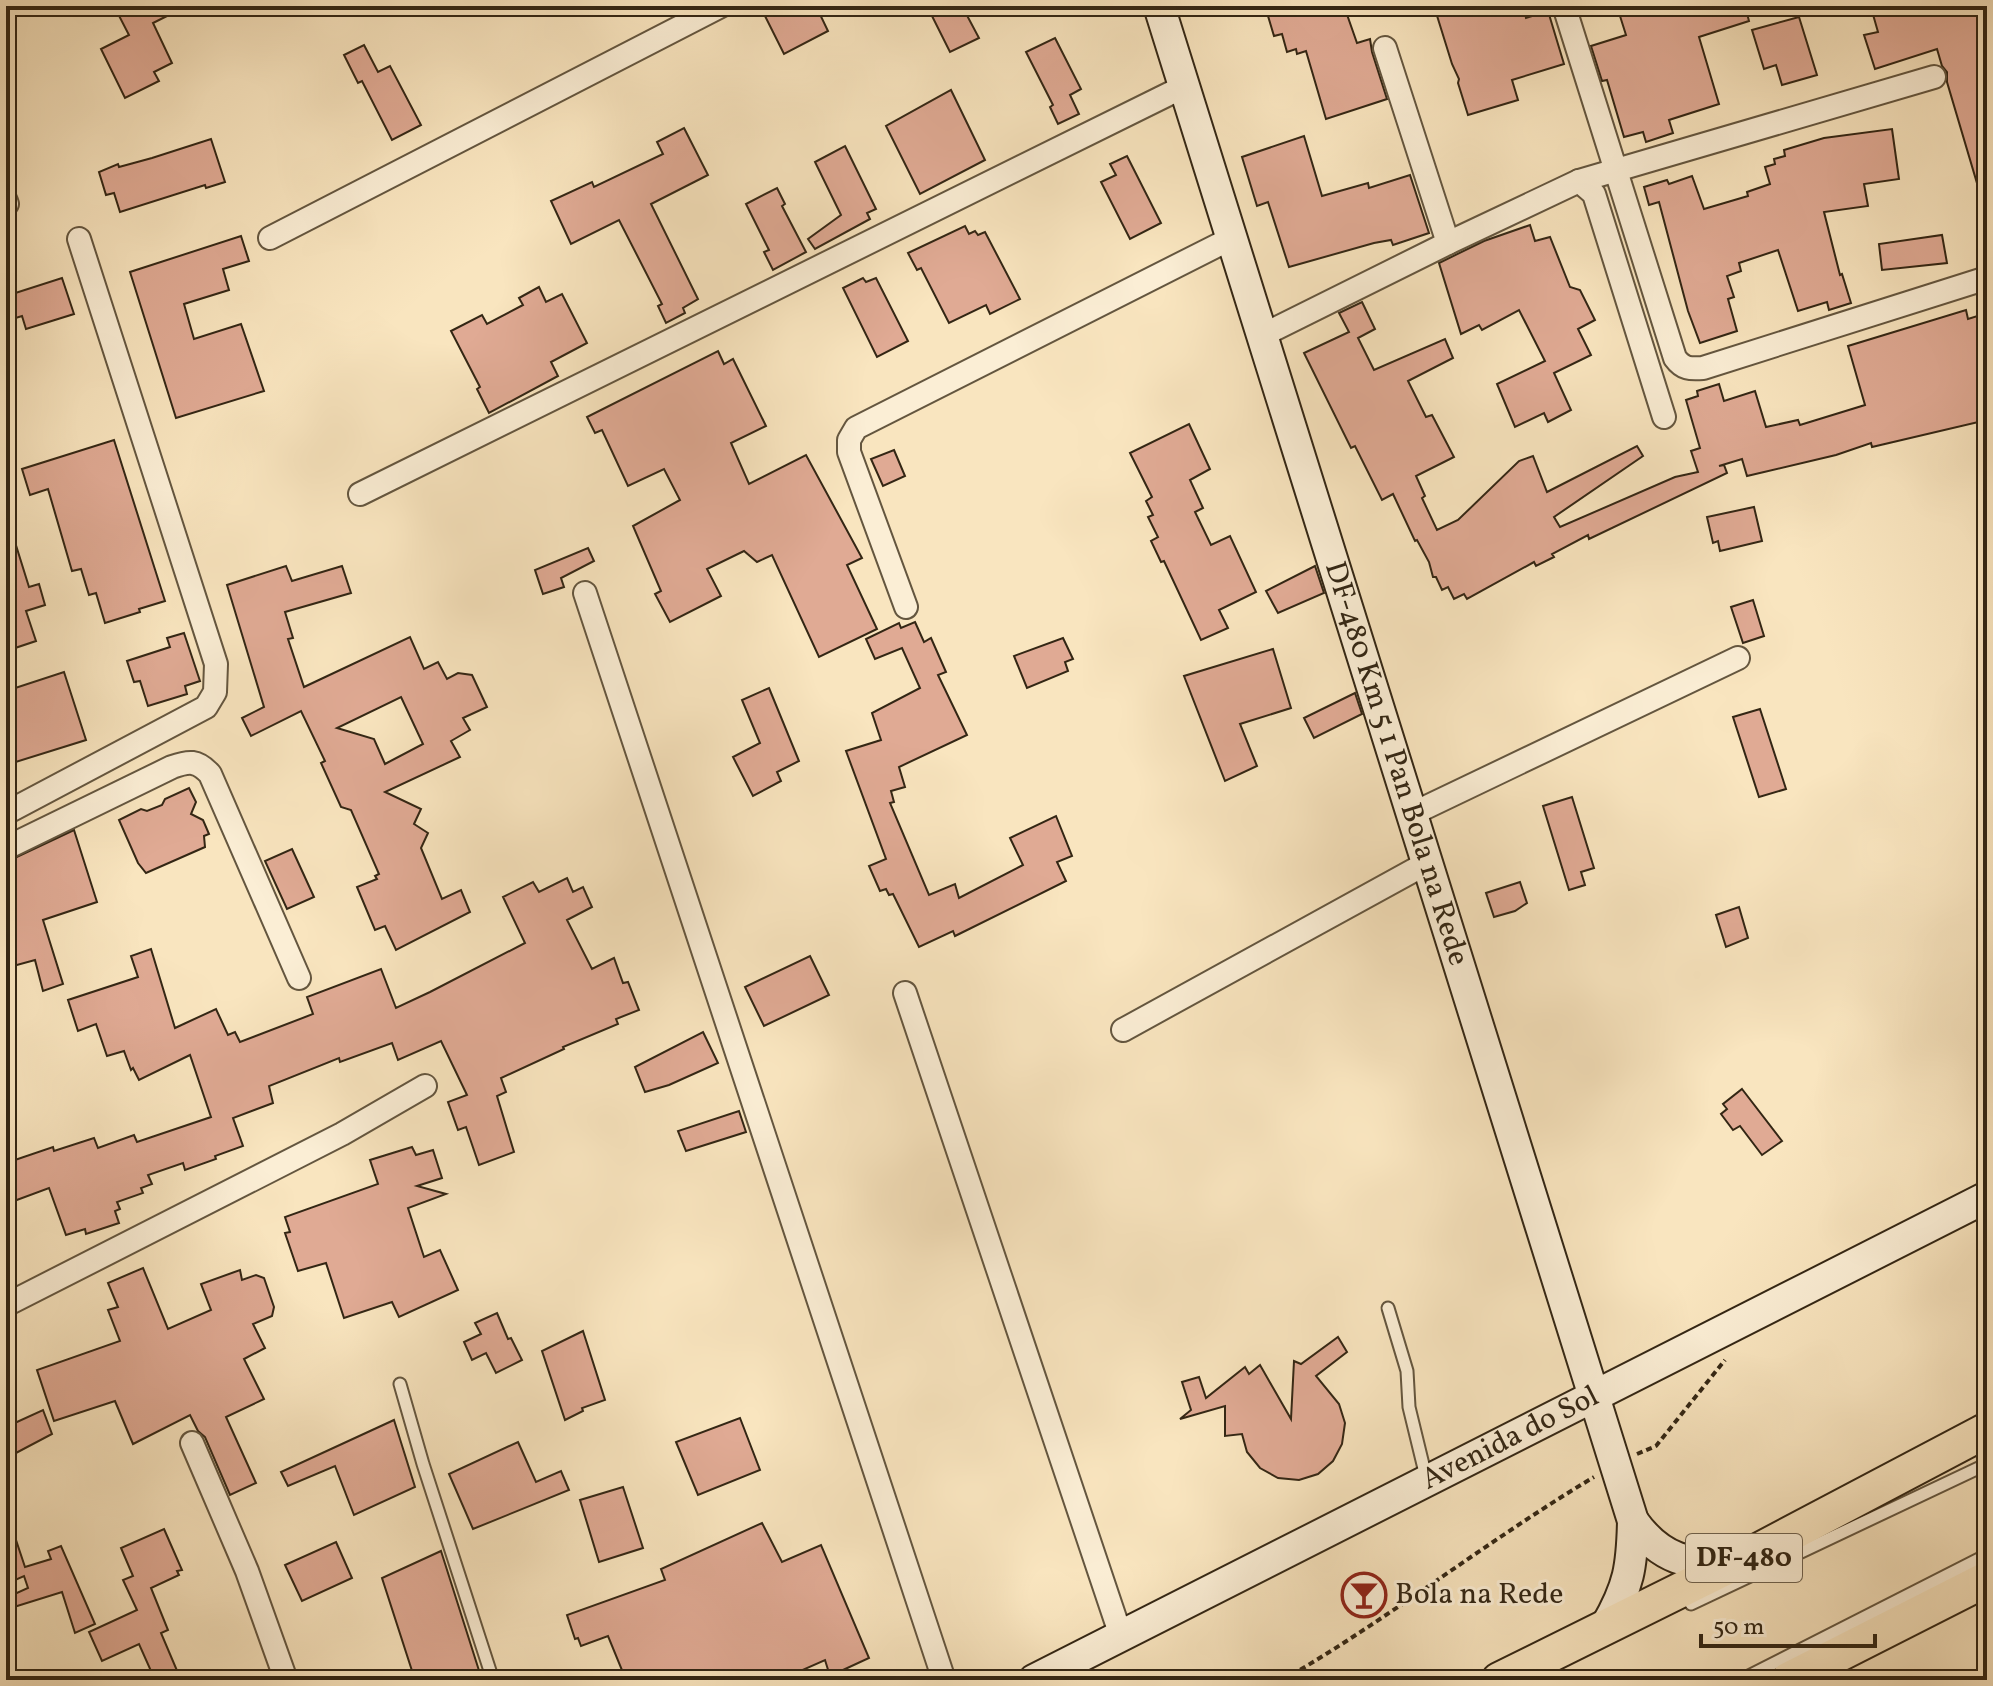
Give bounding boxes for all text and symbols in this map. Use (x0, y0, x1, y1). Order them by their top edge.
street label: DF-480 Km 5 1 Pan Bola na Rede (1313, 556, 1479, 971)
street label: Avenida do Sol (1414, 1376, 1606, 1501)
road number: DF-480 (1686, 1534, 1802, 1582)
bar icon: Bola na Rede (1340, 1571, 1388, 1619)
place label: Bola na Rede (1395, 1574, 1563, 1616)
scale bar (1701, 1598, 1875, 1648)
text: 50 m (1713, 1611, 1765, 1645)

